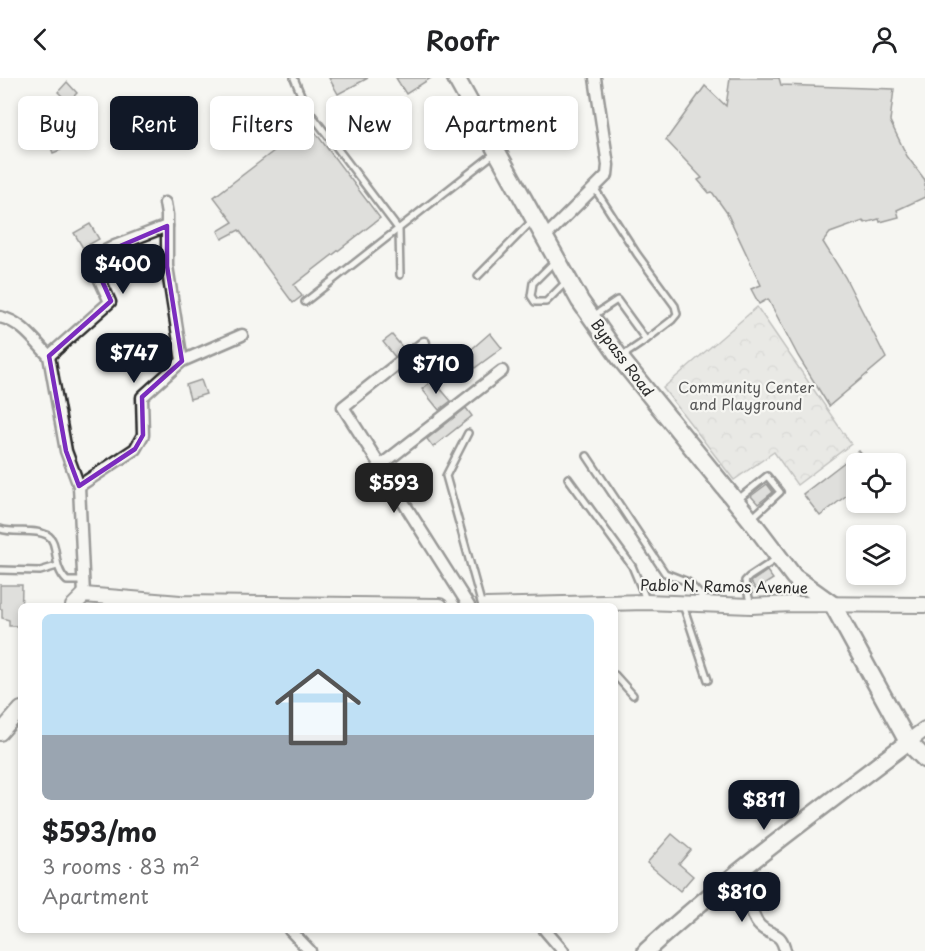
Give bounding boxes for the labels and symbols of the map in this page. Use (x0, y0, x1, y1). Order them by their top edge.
pin: $400 (87, 244, 159, 295)
street label: Bypass Road (586, 313, 660, 401)
pin: $747 (98, 333, 170, 384)
pin: $710 (400, 344, 472, 395)
park label: Community Center and Playground (678, 375, 814, 415)
pin: $593 (358, 463, 430, 514)
street label: Pablo N. Ramos Avenue (640, 573, 808, 598)
pin: $811 (728, 780, 800, 831)
pin: $810 (706, 872, 778, 923)

